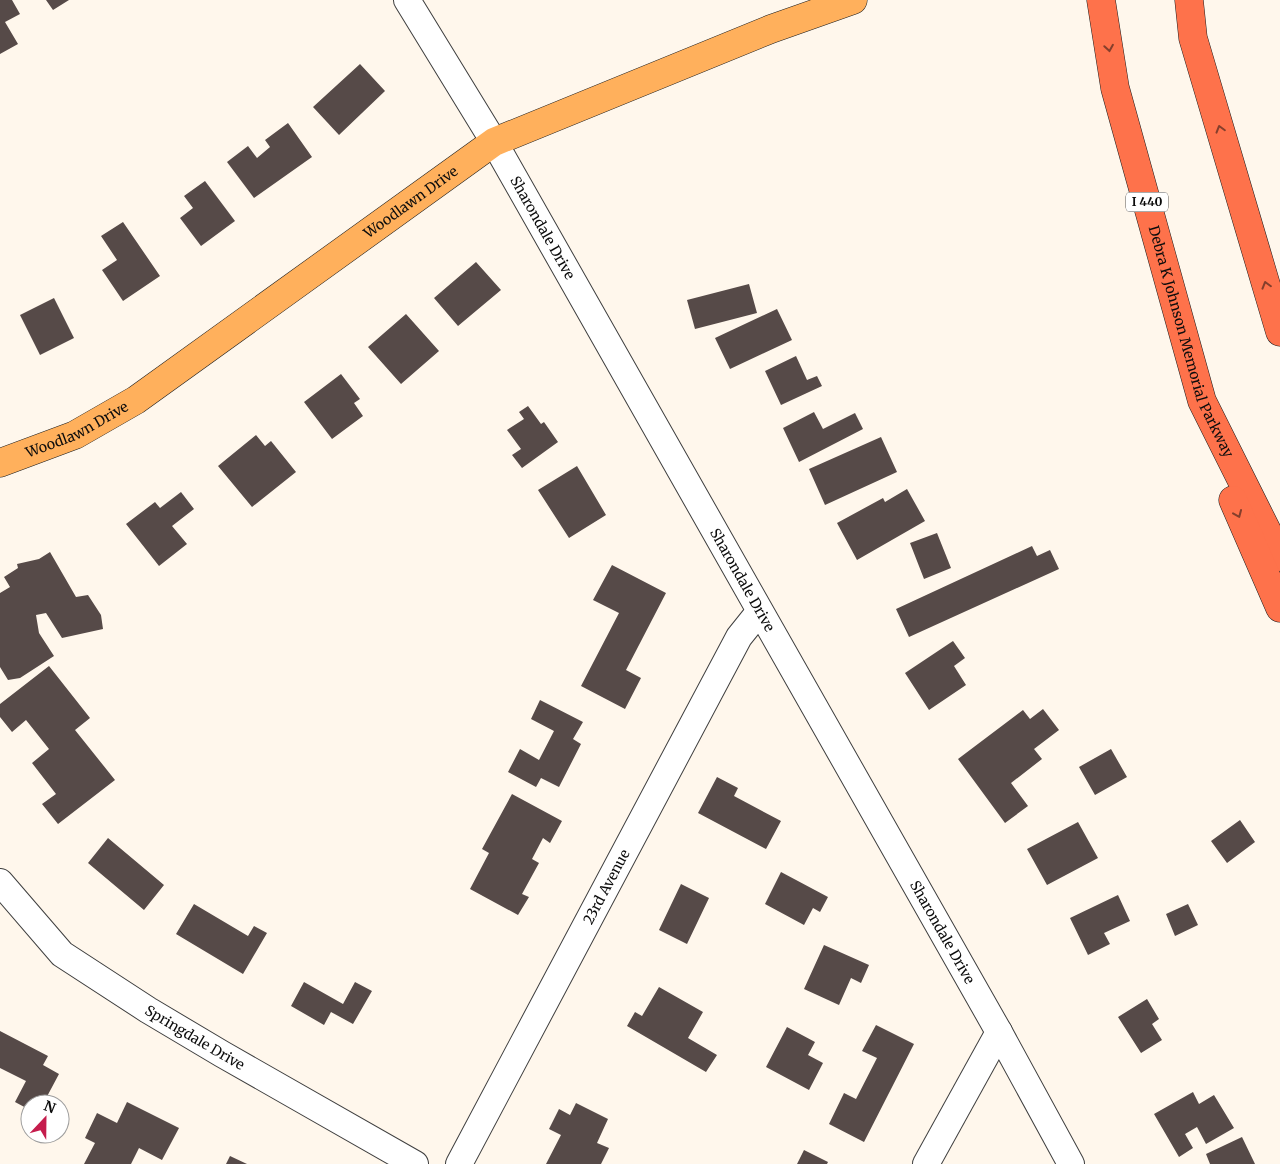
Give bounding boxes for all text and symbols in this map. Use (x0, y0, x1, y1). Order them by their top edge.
one-way arrow (1103, 45, 1114, 53)
one-way arrow (1216, 126, 1226, 134)
street label: Woodlawn Drive (359, 162, 461, 243)
street label: Sharondale Drive (506, 173, 579, 283)
road number: I 440 (1126, 192, 1168, 212)
street label: Debra K Johnson Memorial Parkway (1145, 224, 1238, 461)
one-way arrow (1262, 282, 1272, 290)
street label: Woodlawn Drive (22, 397, 131, 462)
one-way arrow (1232, 509, 1243, 518)
street label: Sharondale Drive (706, 525, 779, 635)
street label: 23rd Avenue (579, 846, 634, 927)
street label: Sharondale Drive (906, 877, 979, 987)
street label: Springdale Drive (142, 1001, 248, 1074)
north arrow (20, 1094, 70, 1144)
text: N (41, 1097, 58, 1117)

